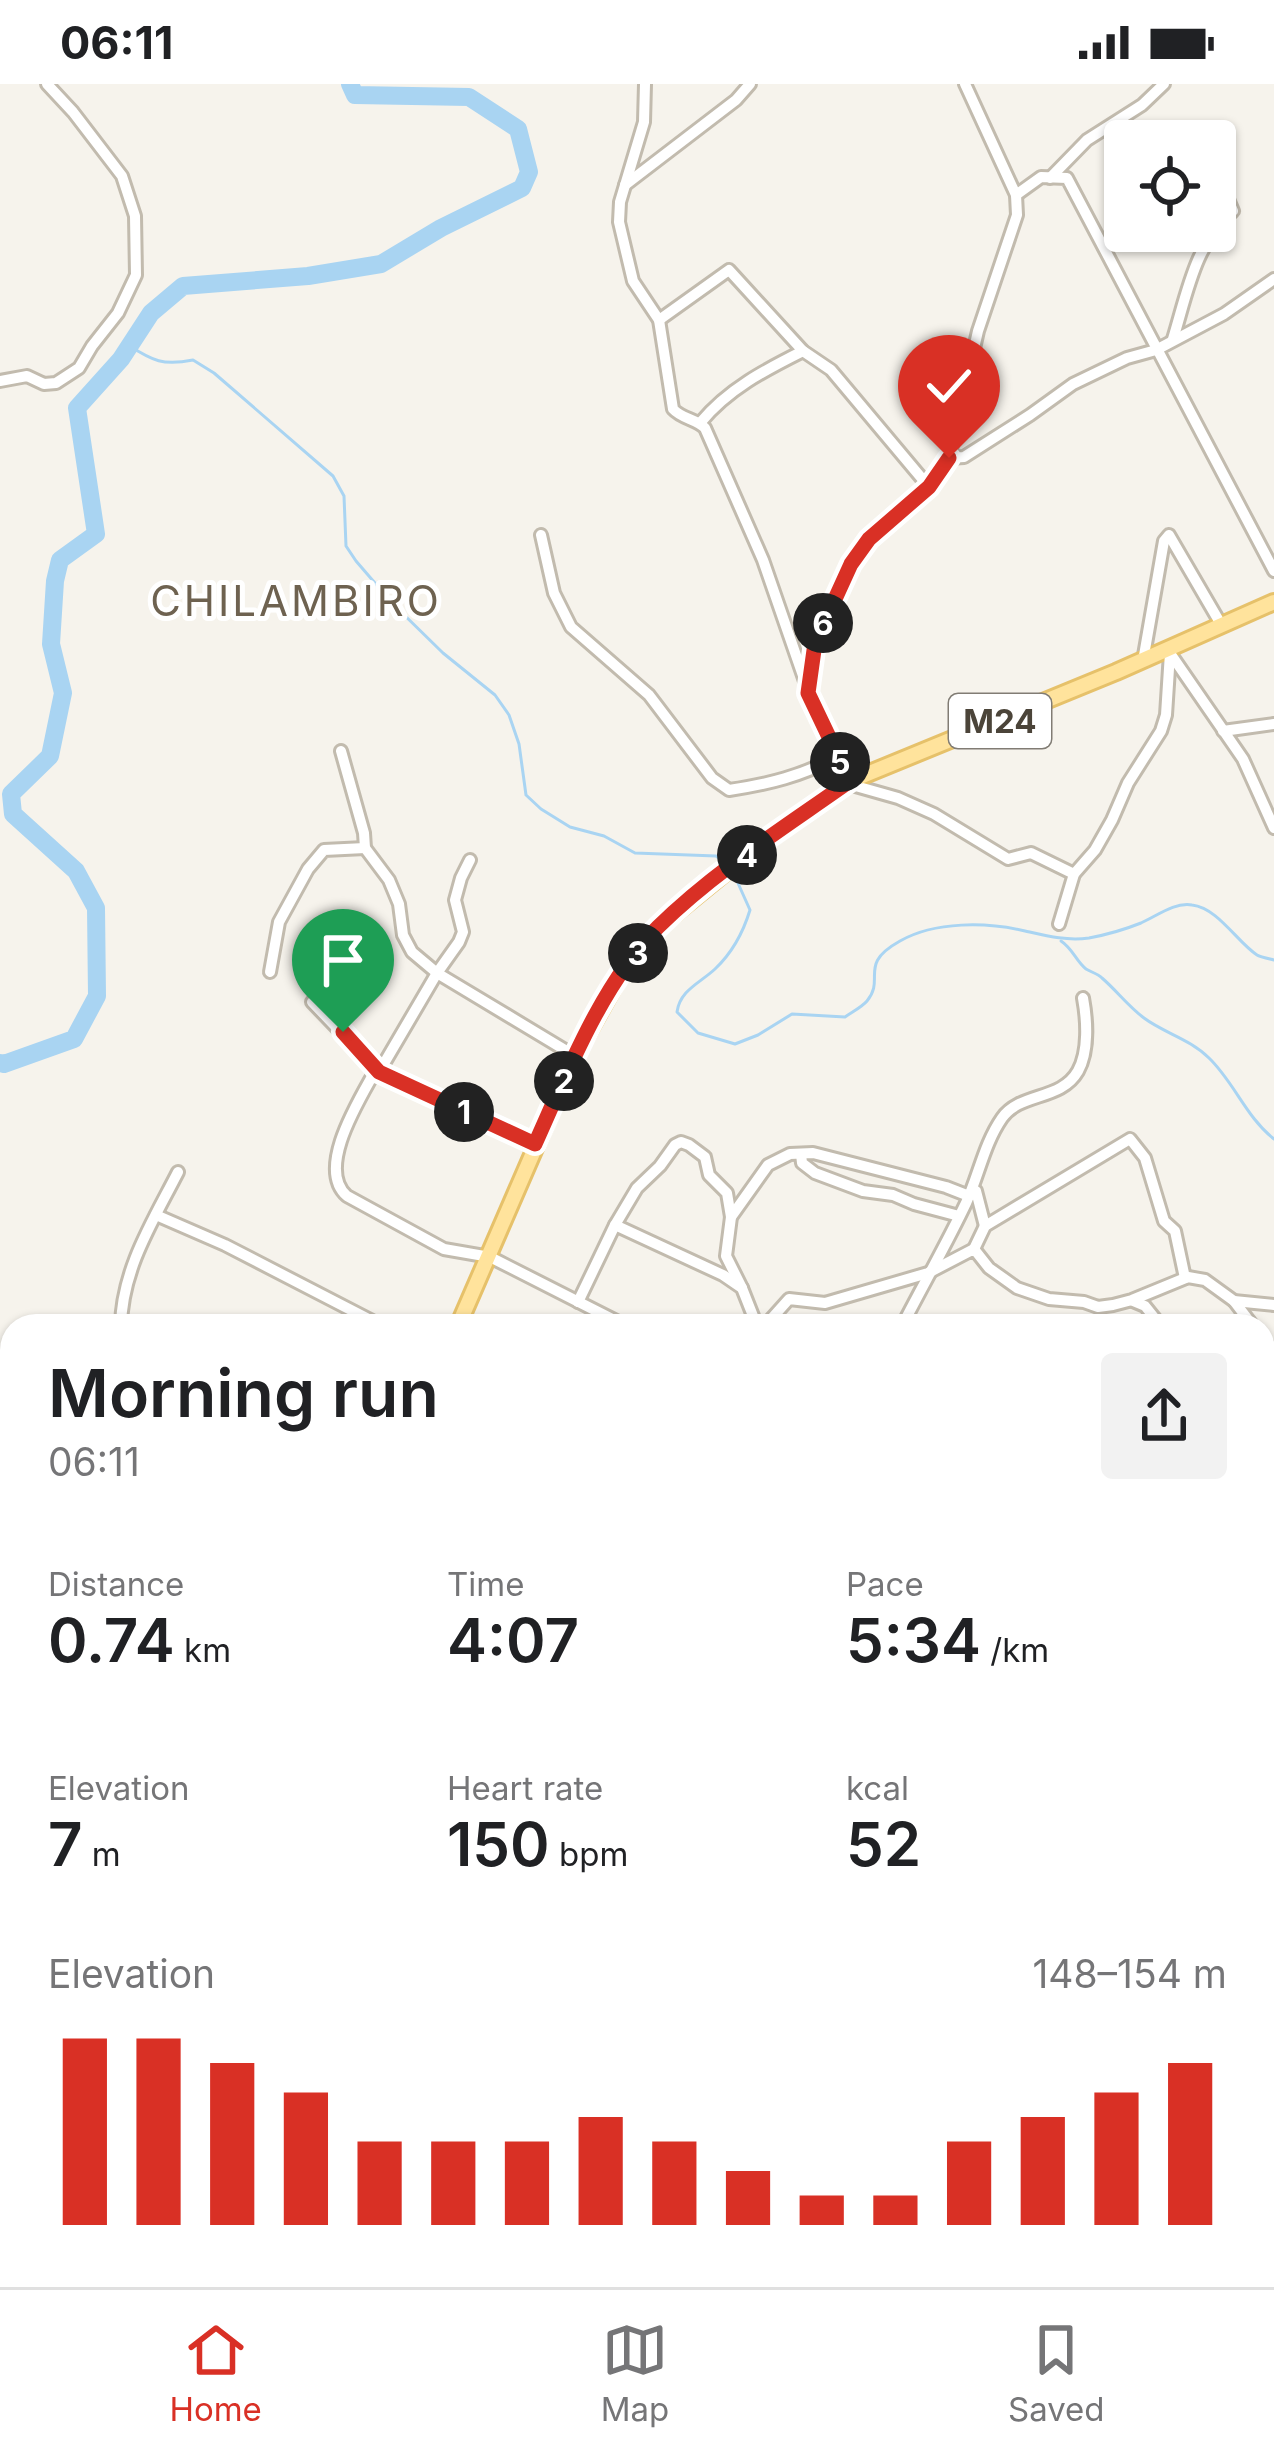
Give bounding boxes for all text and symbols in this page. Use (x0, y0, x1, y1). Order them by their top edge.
text: 06:11 (60, 15, 173, 70)
map controls (1104, 120, 1236, 252)
button: locate (1104, 120, 1236, 252)
pin (898, 335, 1000, 458)
icon: check (916, 353, 982, 419)
district label: CHILAMBIRO (150, 575, 442, 626)
pin: 6 (793, 593, 853, 653)
text: 6 (812, 603, 834, 643)
road number: M24 (949, 694, 1051, 748)
pin: 5 (810, 732, 870, 792)
text: 5 (829, 742, 851, 782)
pin: 4 (717, 825, 777, 885)
text: 4 (736, 835, 758, 875)
pin (292, 909, 394, 1032)
pin: 3 (608, 923, 668, 983)
icon: arrive (310, 927, 376, 993)
text: 3 (627, 933, 649, 973)
pin: 2 (534, 1051, 594, 1111)
text: 2 (554, 1061, 574, 1101)
pin: 1 (434, 1082, 494, 1142)
text: 1 (457, 1092, 471, 1132)
text: Morning run (48, 1353, 439, 1433)
button: share (1101, 1353, 1227, 1479)
text: 06:11 (48, 1438, 140, 1485)
text: Distance (48, 1564, 184, 1604)
text: Time (447, 1564, 524, 1604)
text: Pace (846, 1564, 924, 1604)
text: 0.74 (48, 1604, 175, 1676)
text: 4:07 (447, 1604, 579, 1676)
text: 5:34 (846, 1604, 981, 1676)
text: km (175, 1630, 231, 1670)
text: /km (981, 1630, 1049, 1670)
text: Elevation (48, 1768, 189, 1808)
text: Heart rate (447, 1768, 603, 1808)
text: kcal (846, 1768, 909, 1808)
text: 7 (48, 1808, 83, 1880)
text: 150 (447, 1808, 550, 1880)
text: 52 (846, 1808, 921, 1880)
text: m (83, 1834, 121, 1874)
text: bpm (550, 1834, 628, 1874)
text: Elevation (48, 1950, 215, 1997)
text: 148–154 m (1032, 1950, 1227, 1997)
tab: Home (169, 2317, 262, 2429)
tab: Map (601, 2317, 669, 2429)
tab: Saved (1008, 2317, 1105, 2429)

